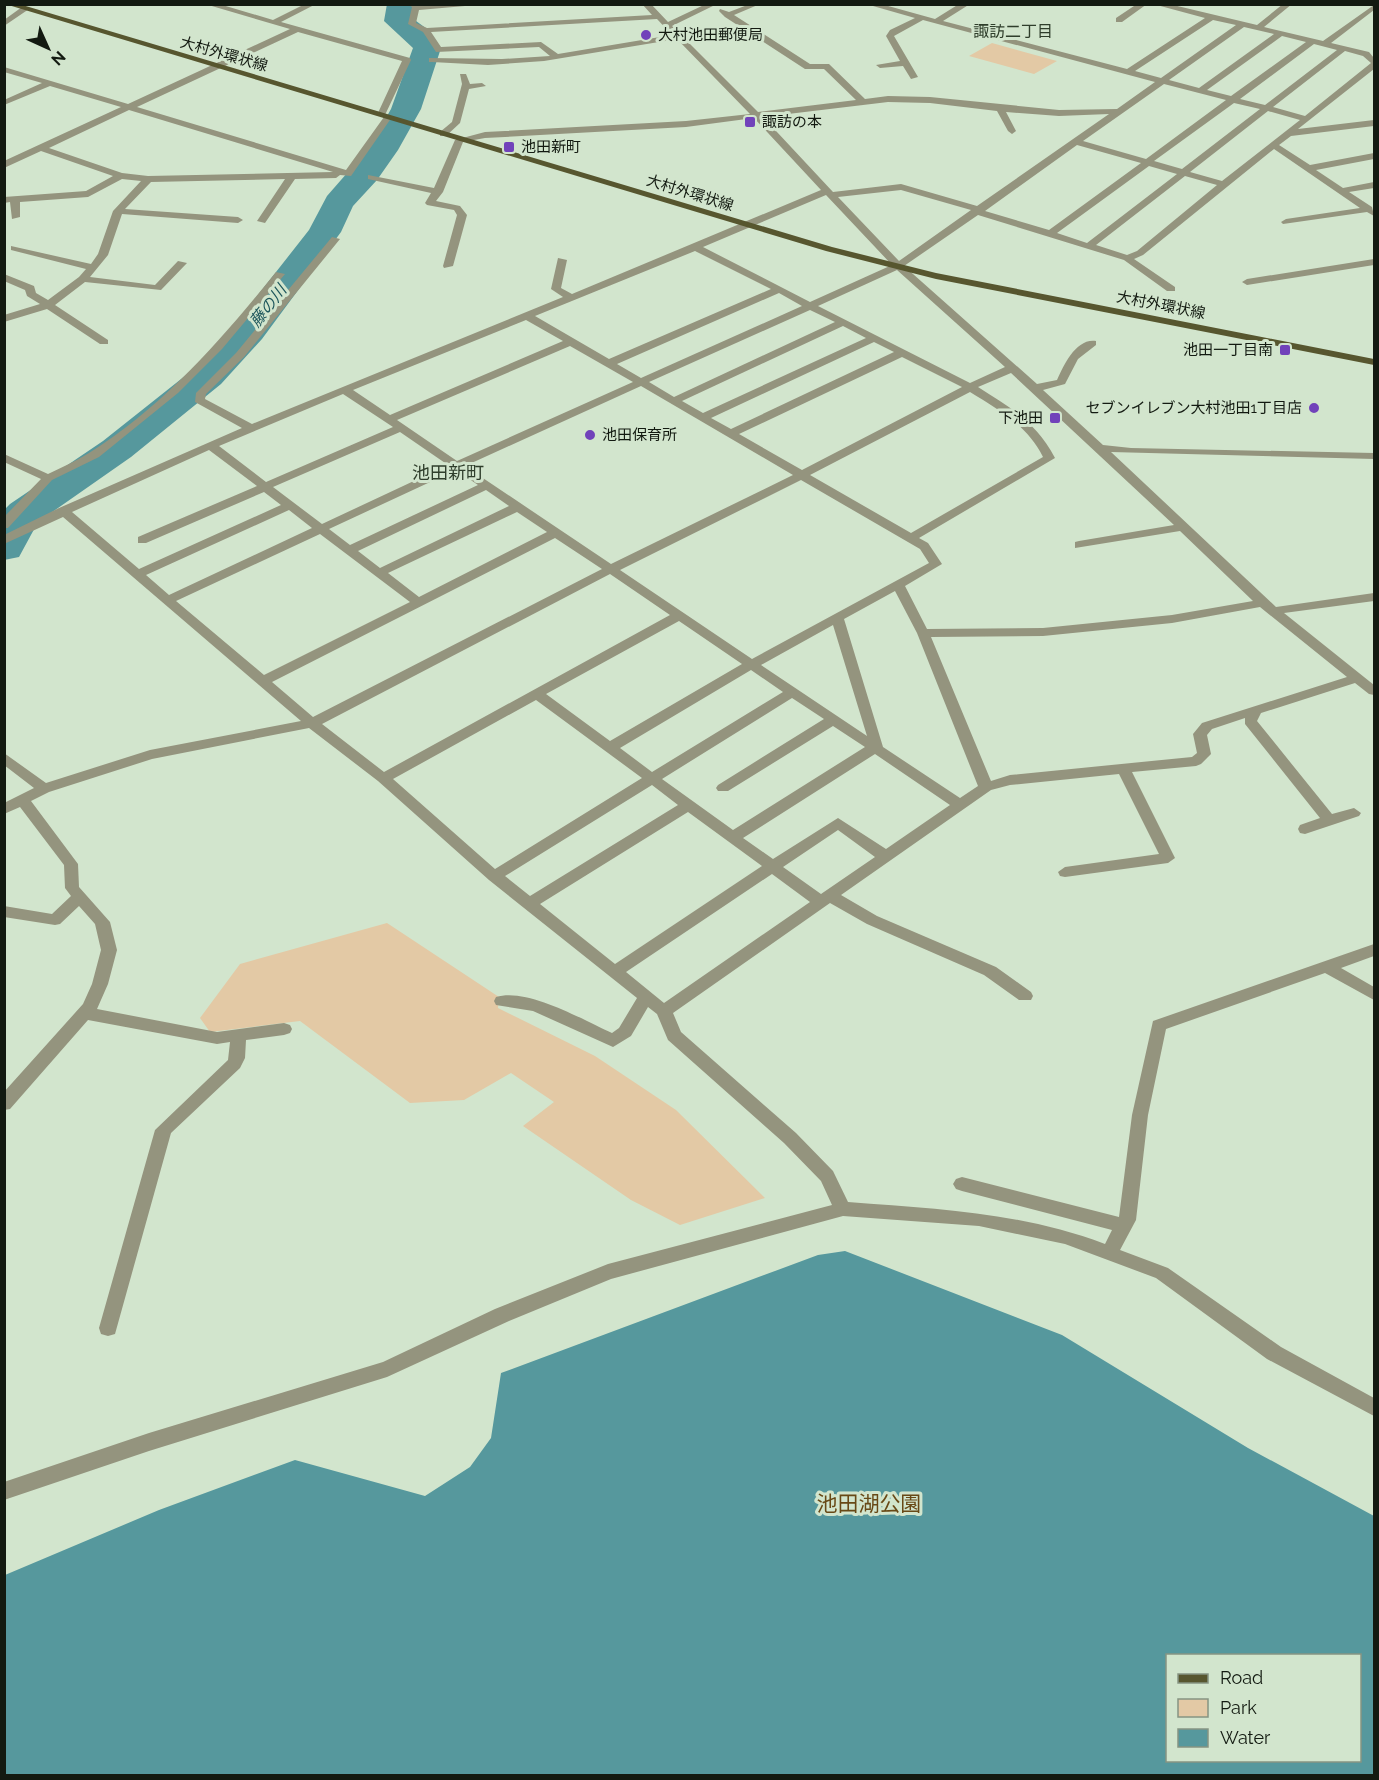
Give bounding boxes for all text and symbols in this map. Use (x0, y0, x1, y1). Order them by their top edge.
north arrow (18, 18, 78, 78)
district label: 諏訪二丁目 (973, 22, 1053, 41)
place label: 大村池田郵便局 (658, 26, 763, 44)
marker: 大村池田郵便局 (639, 28, 653, 42)
street label: 大村外環状線 (178, 33, 270, 75)
text: N (47, 47, 69, 69)
place label: 諏訪の本 (762, 113, 822, 131)
marker: 諏訪の本 (743, 115, 757, 129)
place label: 池田新町 (521, 138, 581, 156)
marker: 池田新町 (502, 140, 516, 154)
street label: 大村外環状線 (644, 171, 736, 215)
water label: 藤の川 (246, 280, 291, 331)
street label: 大村外環状線 (1115, 288, 1207, 322)
place label: 池田一丁目南 (1183, 341, 1273, 359)
marker: 池田一丁目南 (1278, 343, 1292, 357)
place label: セブンイレブン大村池田1丁目店 (1086, 399, 1302, 417)
marker: セブンイレブン大村池田1丁目店 (1307, 401, 1321, 415)
place label: 下池田 (998, 409, 1043, 427)
marker: 下池田 (1048, 411, 1062, 425)
place label: 池田保育所 (602, 426, 677, 444)
marker: 池田保育所 (583, 428, 597, 442)
district label: 池田新町 (412, 462, 484, 483)
park label: 池田湖公園 (817, 1491, 922, 1516)
legend (1166, 1654, 1361, 1762)
text: Road (1220, 1667, 1263, 1688)
text: Park (1220, 1697, 1257, 1718)
text: Water (1220, 1727, 1271, 1748)

